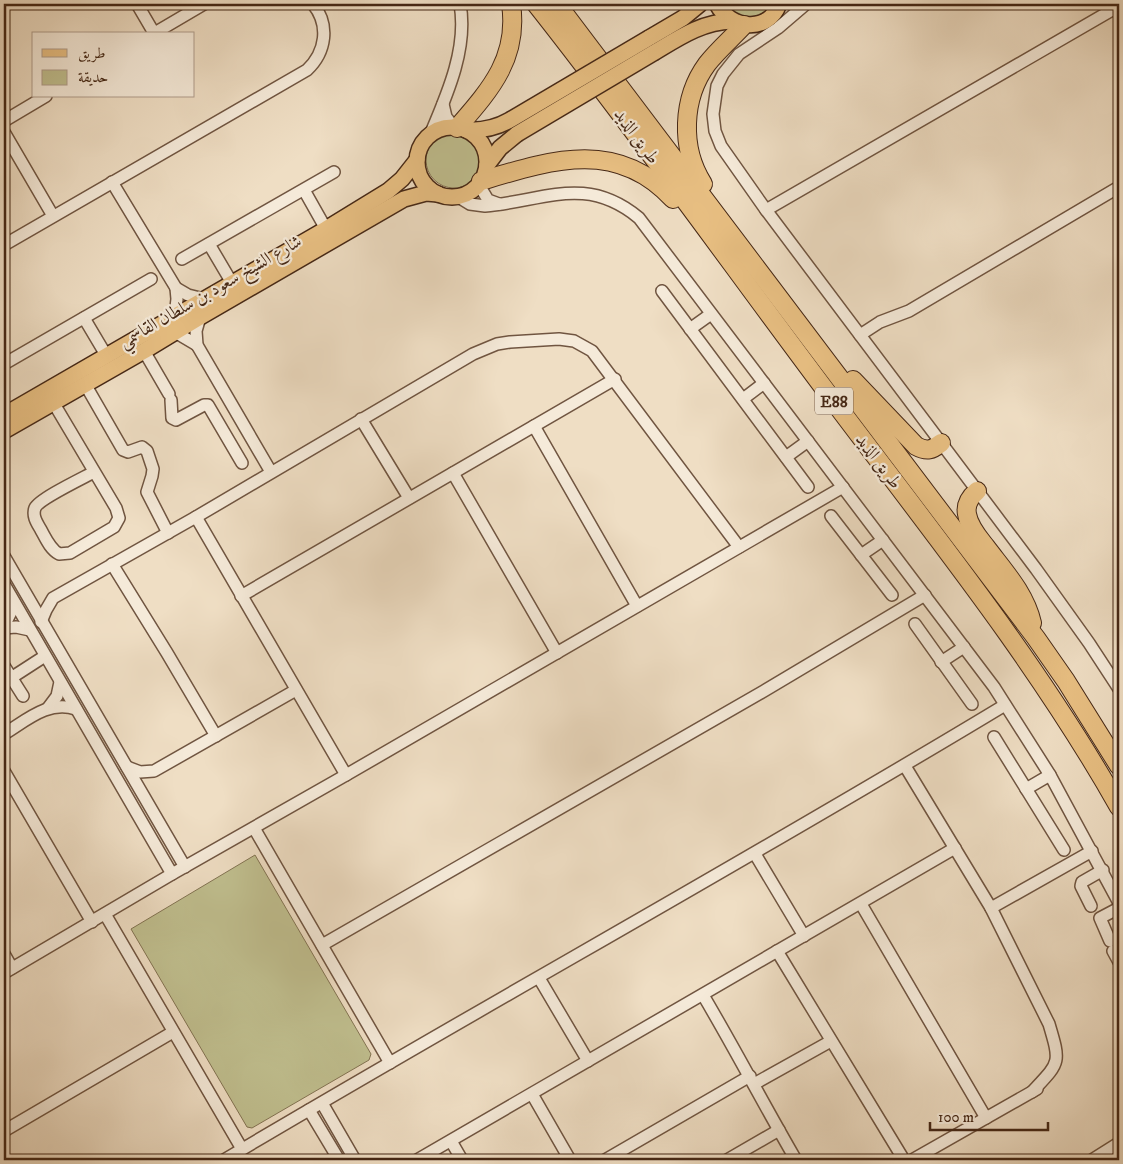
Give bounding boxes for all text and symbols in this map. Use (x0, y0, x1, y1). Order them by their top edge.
legend (32, 32, 195, 98)
text: طريق (78, 44, 105, 63)
text: حديقة (78, 68, 108, 87)
street label: طريق الذيد (609, 104, 664, 169)
street label: شارع الشيخ سعود بن سلطان القاسمي (115, 230, 308, 358)
road number: E88 (815, 388, 853, 414)
street label: طريق الذيد (850, 430, 906, 494)
scale bar (930, 1099, 1048, 1131)
text: 100 m (938, 1108, 974, 1127)

